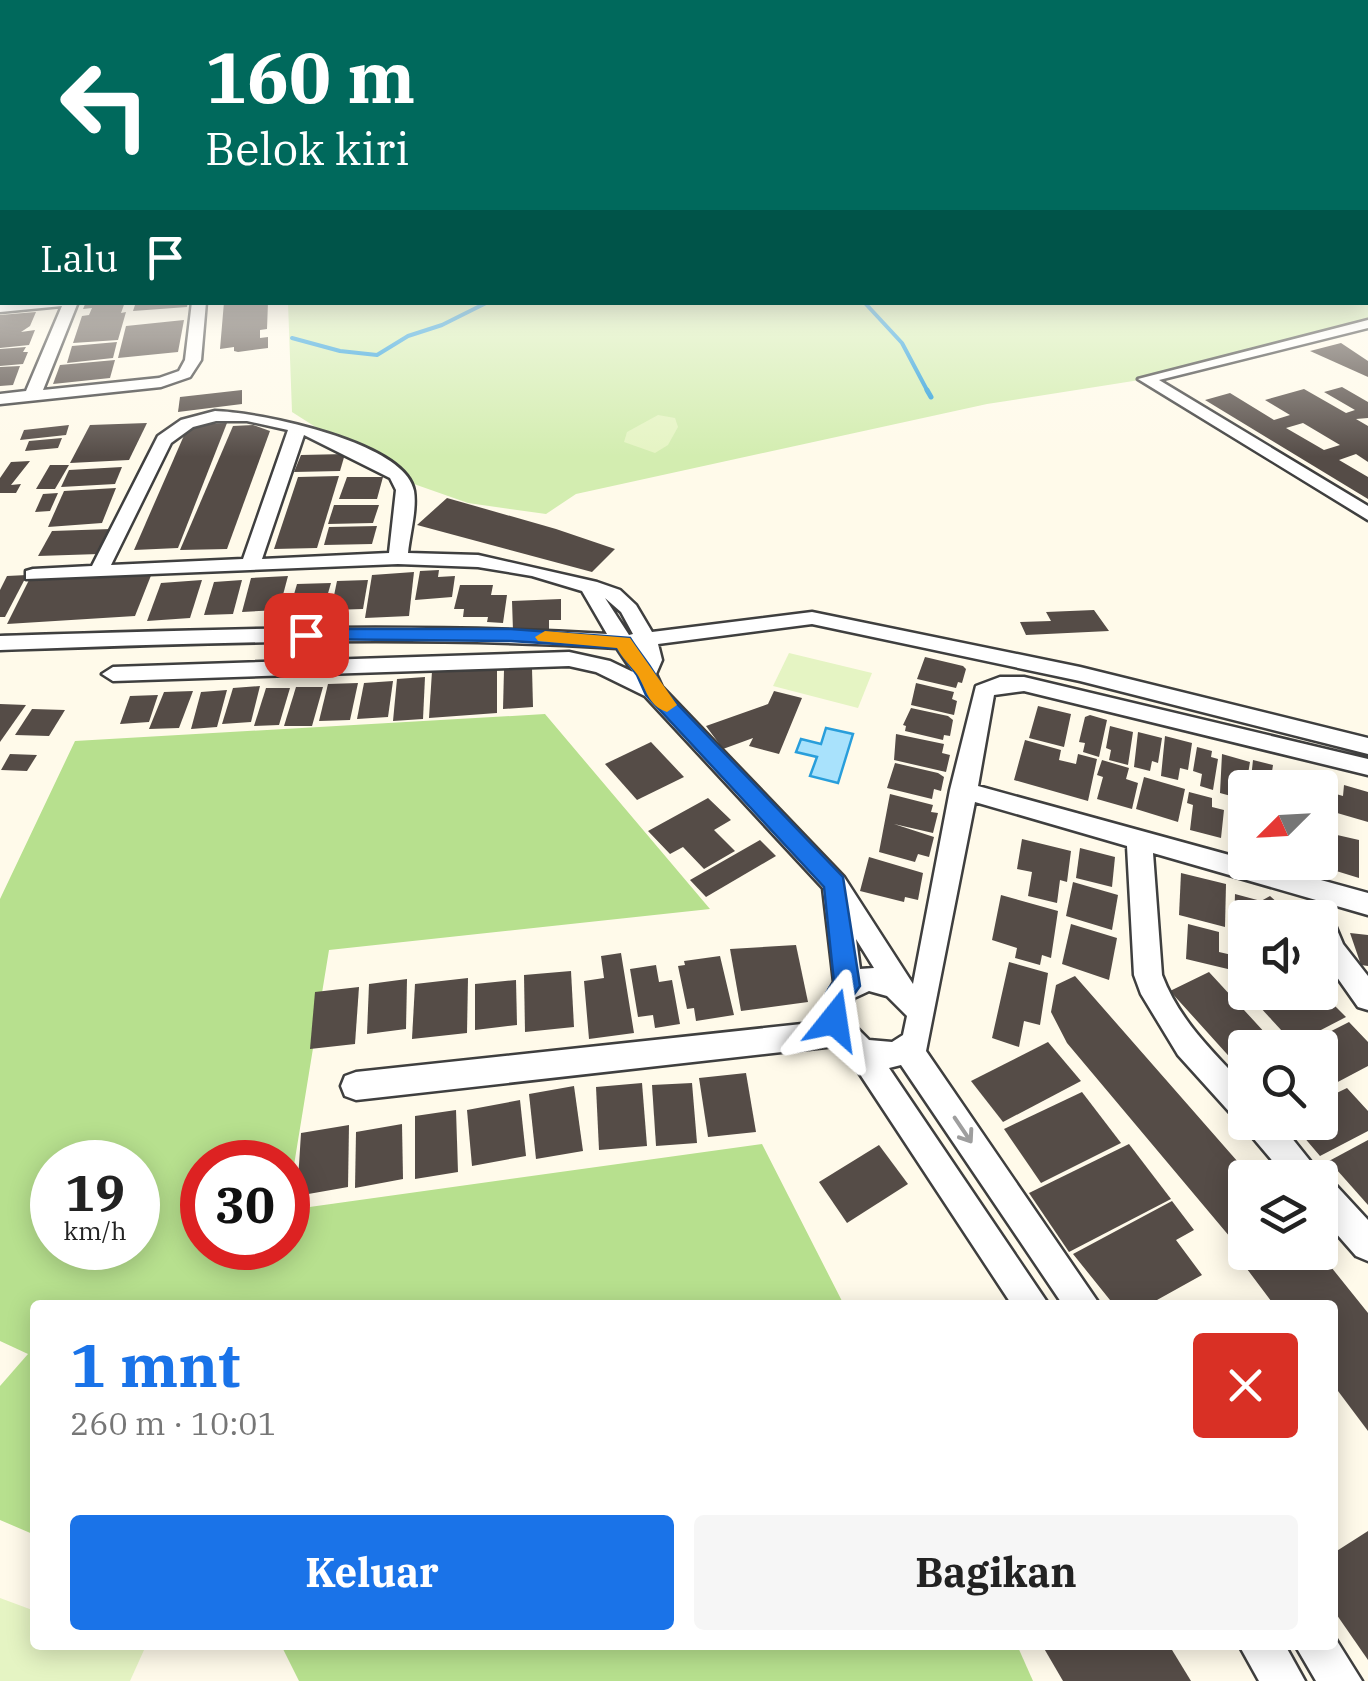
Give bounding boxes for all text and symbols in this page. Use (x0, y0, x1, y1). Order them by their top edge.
text: 160 m (205, 31, 415, 122)
icon: left (40, 40, 170, 170)
text: Belok kiri (205, 119, 409, 177)
icon: arrive (138, 230, 193, 285)
text: Lalu (40, 233, 118, 282)
pin (264, 593, 349, 678)
icon: arrive (279, 608, 334, 663)
north arrow (1228, 770, 1338, 880)
map controls (1228, 770, 1338, 1270)
button: sound (1228, 900, 1338, 1010)
position arrow (782, 968, 886, 1072)
button: search (1228, 1030, 1338, 1140)
one-way arrow (952, 1116, 973, 1144)
speed limit sign: 30 (180, 1140, 310, 1270)
text: 19 (65, 1160, 125, 1225)
button: layers (1228, 1160, 1338, 1270)
text: km/h (63, 1214, 127, 1247)
text: 1 mnt (70, 1325, 240, 1404)
button: close (1193, 1333, 1298, 1438)
text: 260 m · 10:01 (70, 1402, 277, 1444)
button: Keluar (70, 1515, 674, 1630)
button: Bagikan (694, 1515, 1298, 1630)

